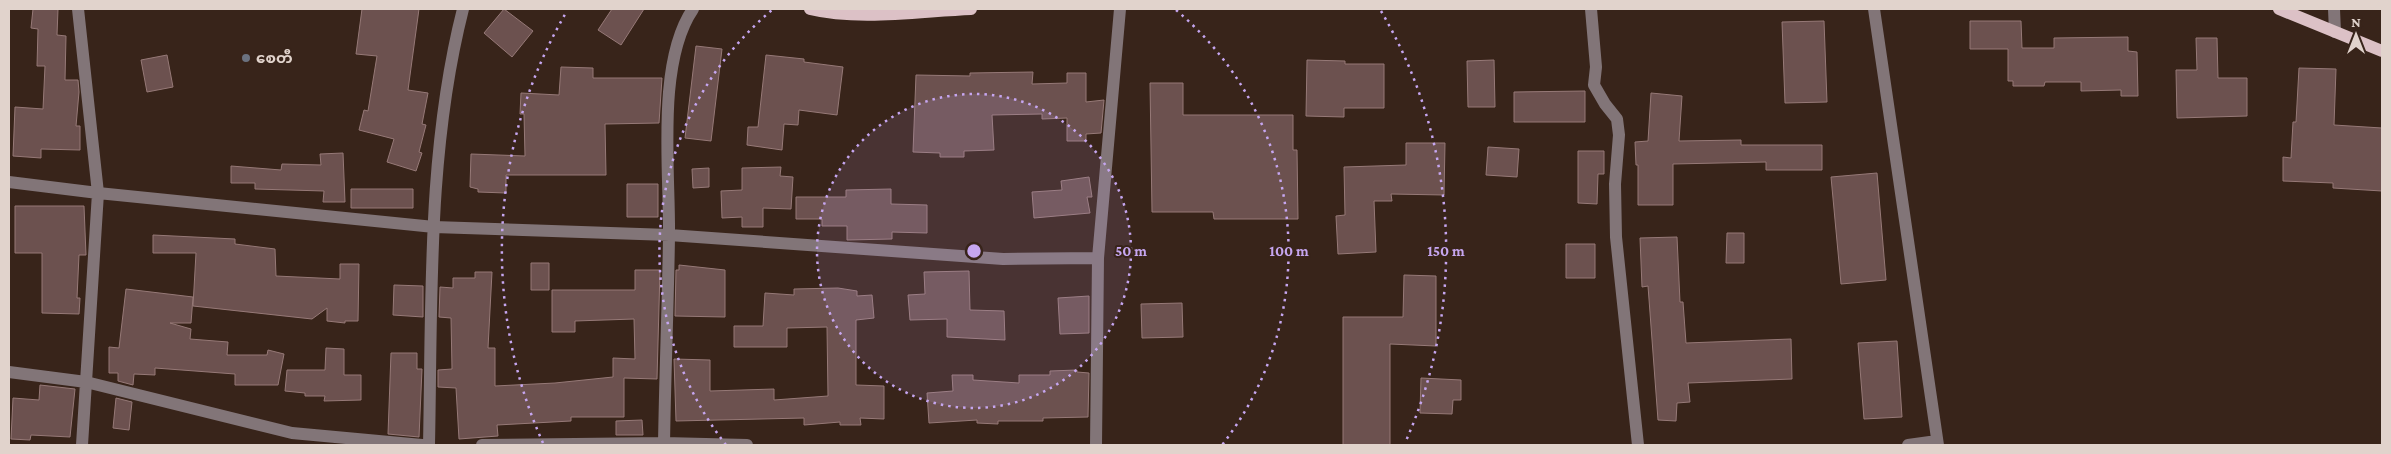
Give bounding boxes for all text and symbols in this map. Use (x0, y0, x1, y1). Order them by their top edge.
north arrow (2331, 10, 2381, 60)
text: N (2351, 14, 2361, 30)
place label: စေတီ (256, 48, 293, 66)
marker: စေတီ (240, 52, 252, 64)
centre of rings (965, 242, 983, 260)
text: 50 m (1115, 243, 1147, 259)
text: 100 m (1269, 243, 1309, 259)
text: 150 m (1427, 243, 1465, 259)

